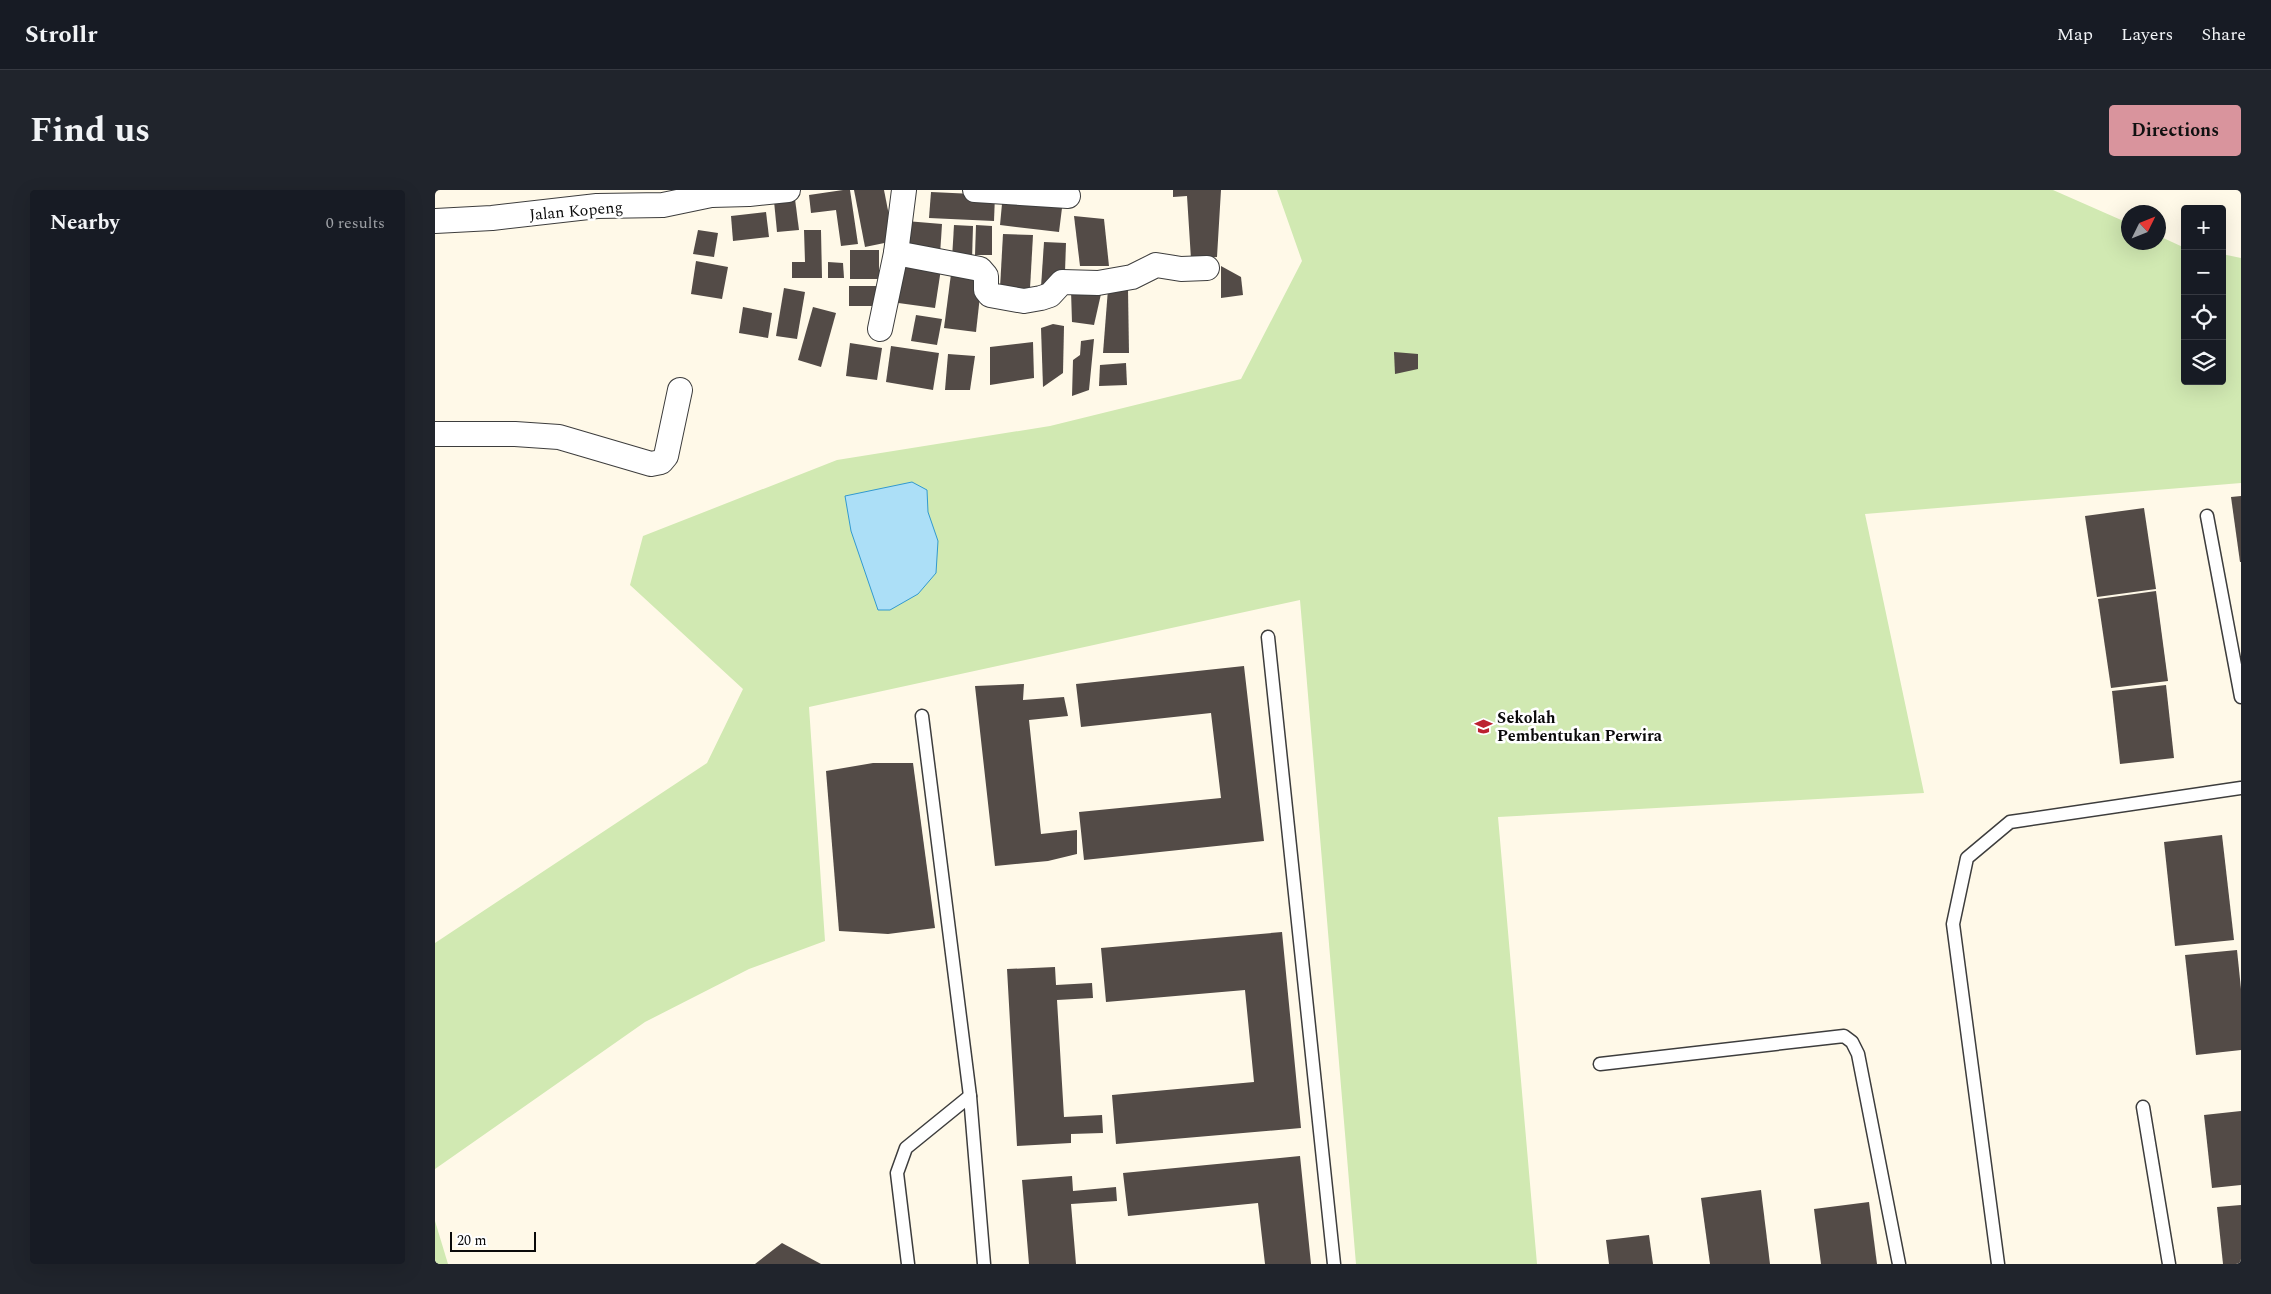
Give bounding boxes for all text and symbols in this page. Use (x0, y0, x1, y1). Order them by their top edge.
text: Strollr (25, 17, 97, 53)
text: Map (2057, 21, 2093, 48)
text: Layers (2121, 21, 2173, 48)
text: Share (2201, 21, 2246, 48)
text: Find us (30, 104, 150, 157)
button: Directions (2109, 105, 2241, 156)
street label: Jalan Kopeng (528, 195, 624, 227)
north arrow (2121, 205, 2166, 250)
map controls (2181, 205, 2226, 385)
button: + (2181, 205, 2226, 250)
text: Nearby (50, 207, 120, 239)
text: 0 results (326, 211, 385, 235)
button: − (2181, 250, 2226, 295)
button: locate (2181, 295, 2226, 340)
button: layers (2181, 340, 2226, 385)
place label: Sekolah Pembentukan Perwira (1497, 706, 1663, 748)
school or university icon: Sekolah Pembentukan Perwira (1473, 716, 1493, 736)
scale bar (450, 1229, 536, 1252)
text: 20 m (457, 1230, 487, 1251)

